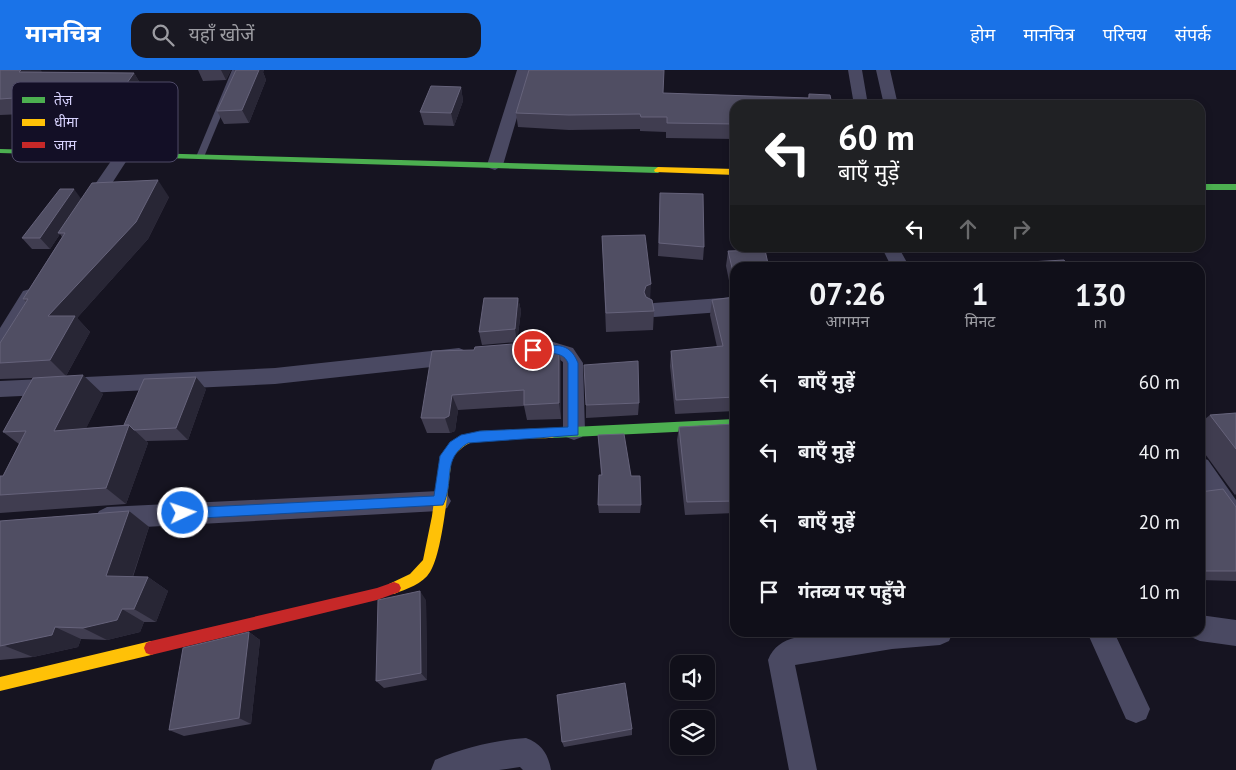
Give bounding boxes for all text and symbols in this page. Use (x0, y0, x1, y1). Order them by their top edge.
search box (131, 13, 481, 58)
text: मानचित्र (25, 18, 101, 49)
icon: search (149, 21, 177, 49)
text: यहाँ खोजें (189, 22, 254, 46)
text: होम (970, 23, 995, 46)
text: मानचित्र (1023, 23, 1075, 46)
text: परिचय (1103, 23, 1147, 46)
text: संपर्क (1175, 23, 1211, 46)
legend (12, 82, 178, 162)
text: तेज़ (54, 91, 73, 109)
text: धीमा (54, 113, 79, 131)
text: 60 m (838, 114, 915, 160)
icon: left (755, 120, 820, 185)
text: जाम (54, 136, 77, 154)
text: बाएँ मुड़ें (838, 158, 899, 186)
icon: left (901, 215, 929, 243)
icon: ahead (954, 215, 982, 243)
icon: right (1007, 215, 1035, 243)
text: 07:26 (809, 274, 885, 313)
text: 1 (972, 274, 989, 313)
text: 130 (1075, 275, 1126, 314)
text: आगमन (825, 311, 869, 331)
text: मिनट (965, 311, 995, 331)
text: m (1094, 312, 1107, 332)
pin (512, 329, 554, 371)
icon: arrive (519, 336, 547, 364)
icon: left (755, 368, 783, 396)
text: बाएँ मुड़ें (798, 369, 855, 393)
text: 60 m (1139, 370, 1180, 394)
icon: left (755, 438, 783, 466)
text: बाएँ मुड़ें (798, 439, 855, 463)
text: 40 m (1139, 440, 1180, 464)
position arrow (156, 486, 208, 538)
icon: left (755, 508, 783, 536)
text: बाएँ मुड़ें (798, 509, 855, 533)
text: 20 m (1139, 510, 1180, 534)
icon: arrive (755, 578, 783, 606)
text: गंतव्य पर पहुँचे (798, 579, 905, 603)
text: 10 m (1139, 580, 1180, 604)
map controls (670, 655, 715, 755)
button: sound (670, 655, 715, 700)
button: layers (670, 710, 715, 755)

